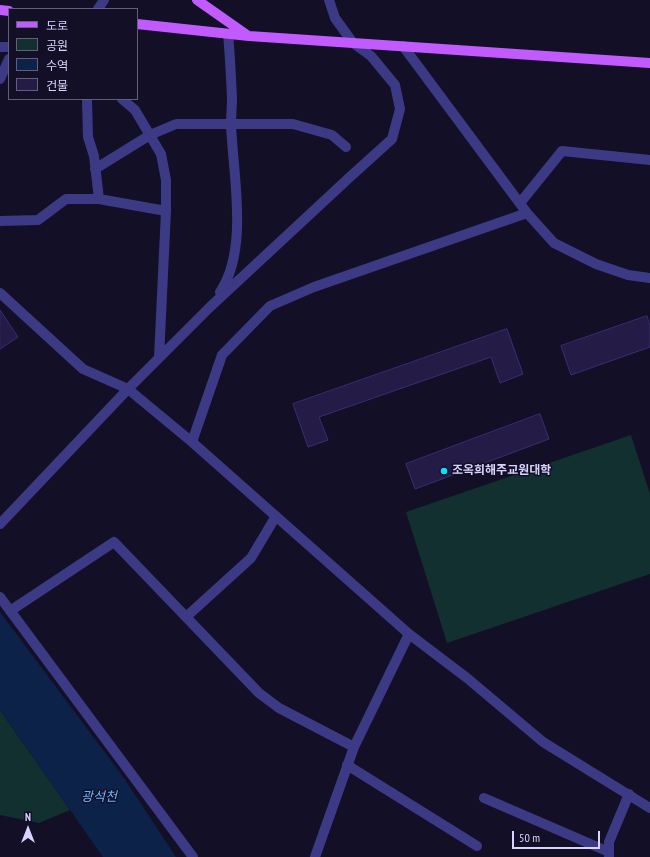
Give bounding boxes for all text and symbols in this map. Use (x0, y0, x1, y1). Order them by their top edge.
legend (8, 8, 138, 100)
text: 도로 (46, 18, 68, 33)
text: 공원 (46, 38, 68, 53)
text: 수역 (46, 58, 68, 73)
text: 건물 (46, 78, 68, 93)
place label: 조옥희해주교원대학 (452, 464, 551, 478)
marker: 조옥희해주교원대학 (439, 466, 449, 476)
water label: 광석천 (81, 789, 117, 805)
north arrow (8, 809, 48, 849)
text: N (25, 810, 31, 824)
scale bar (514, 823, 602, 849)
text: 50 m (519, 830, 540, 845)

